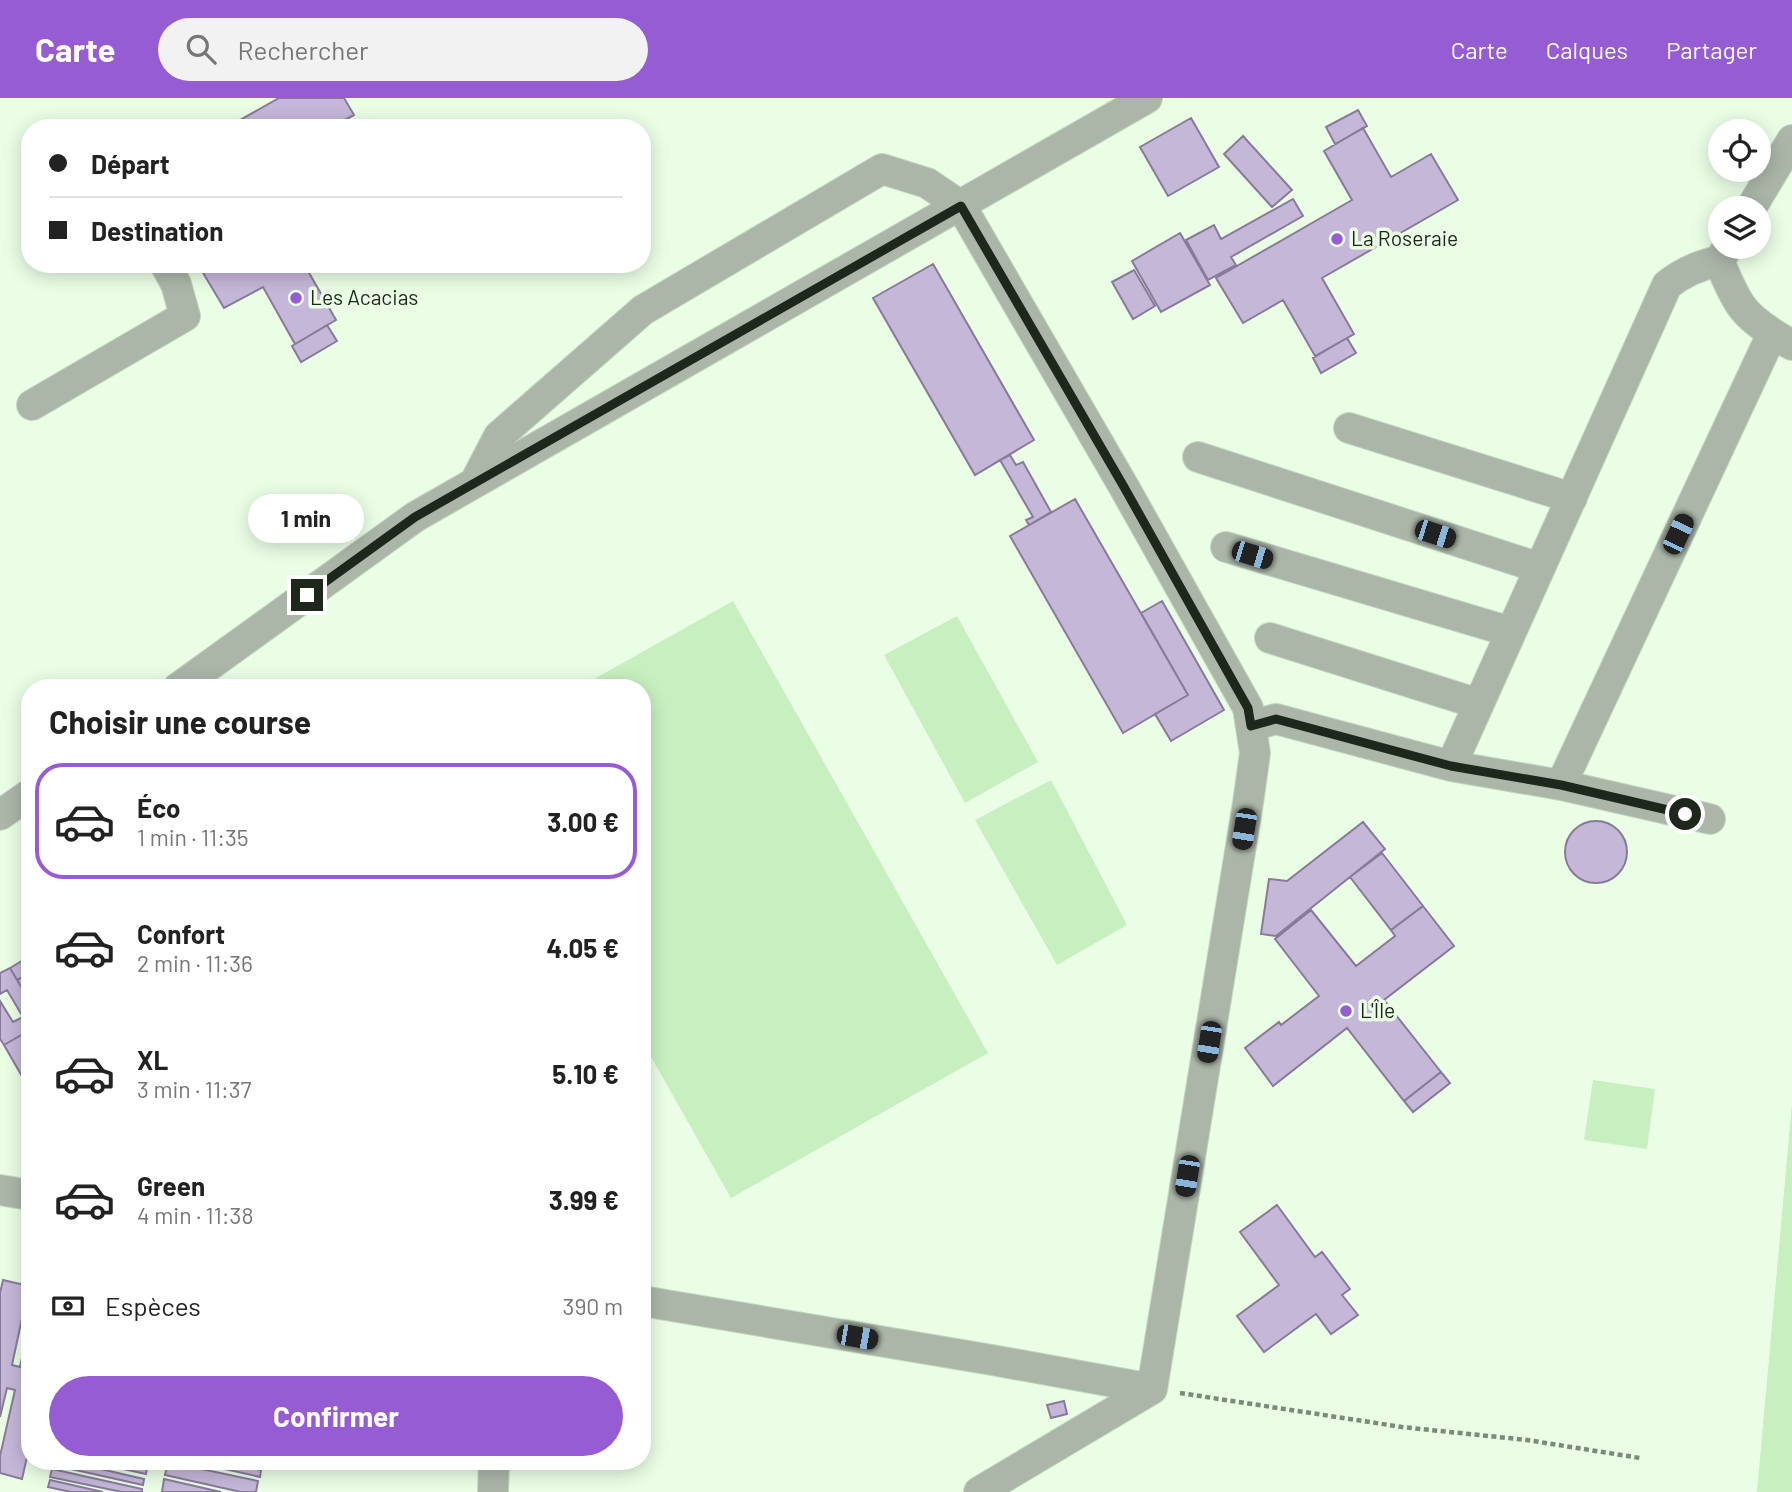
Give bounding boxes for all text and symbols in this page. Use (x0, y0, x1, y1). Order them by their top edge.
search box (158, 18, 648, 81)
text: Carte (35, 29, 116, 69)
icon: search (182, 30, 220, 68)
text: Rechercher (238, 34, 368, 65)
text: Carte (1451, 35, 1508, 64)
text: Calques (1546, 35, 1628, 64)
text: Partager (1666, 35, 1757, 64)
map controls (1708, 119, 1771, 259)
button: locate (1708, 119, 1771, 182)
text: Départ (91, 148, 170, 179)
button: layers (1708, 196, 1771, 259)
text: Destination (91, 215, 224, 246)
place label: La Roseraie (1351, 225, 1458, 250)
marker: La Roseraie (1329, 231, 1345, 247)
place label: Les Acacias (310, 284, 418, 309)
marker: Les Acacias (288, 290, 304, 306)
callout: 1 min (249, 494, 365, 542)
text: 1 min (281, 504, 331, 532)
car (1660, 511, 1697, 557)
car (1412, 518, 1459, 550)
car (1229, 539, 1276, 571)
route end (291, 579, 323, 611)
text: Choisir une course (49, 702, 311, 740)
icon: car (53, 790, 116, 853)
text: Éco (137, 792, 180, 823)
route start (1669, 798, 1701, 830)
text: 3.00 € (547, 806, 619, 837)
car (1231, 807, 1258, 851)
text: 1 min · 11:35 (137, 823, 249, 851)
icon: car (53, 916, 116, 979)
text: Confort (137, 918, 225, 949)
text: 4.05 € (546, 932, 619, 963)
text: 2 min · 11:36 (137, 949, 253, 977)
place label: L'Île (1360, 997, 1395, 1022)
marker: L'Île (1338, 1003, 1354, 1019)
car (1196, 1020, 1223, 1064)
icon: car (53, 1042, 116, 1105)
text: XL (137, 1044, 168, 1075)
text: 5.10 € (552, 1058, 619, 1089)
text: 3 min · 11:37 (137, 1075, 251, 1103)
car (1174, 1154, 1201, 1198)
icon: car (53, 1168, 116, 1231)
text: Green (137, 1170, 205, 1201)
text: 3.99 € (549, 1184, 619, 1215)
text: 4 min · 11:38 (137, 1201, 253, 1229)
icon: cash (49, 1287, 87, 1325)
text: Espèces (105, 1290, 201, 1321)
text: 390 m (563, 1292, 623, 1320)
car (835, 1323, 880, 1351)
button: Confirmer (49, 1376, 623, 1456)

